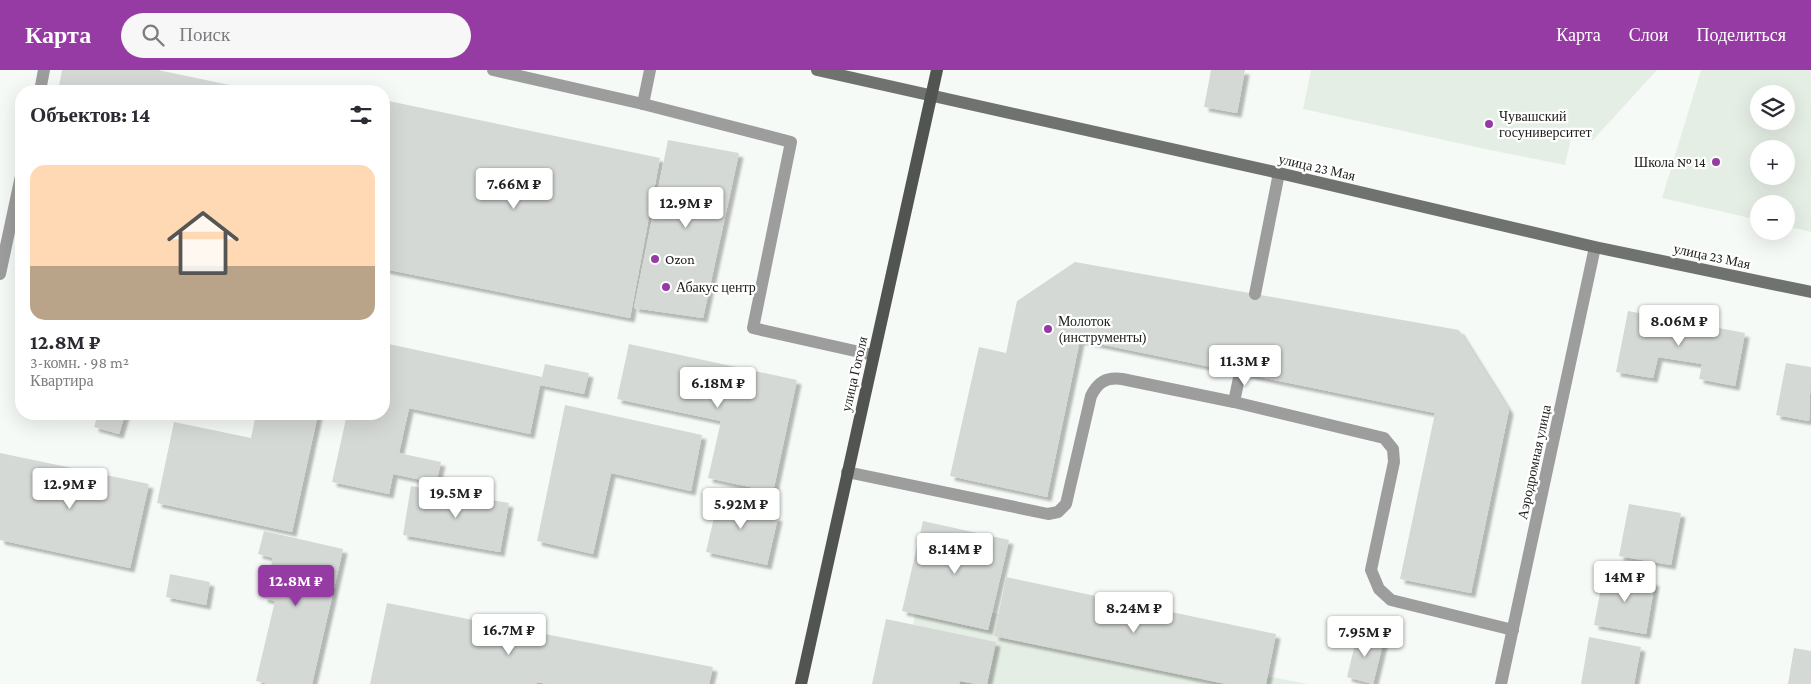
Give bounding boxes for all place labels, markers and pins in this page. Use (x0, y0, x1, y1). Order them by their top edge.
place label: Чувашский госуниверситет (1499, 108, 1592, 140)
marker: Чувашский госуниверситет (1483, 118, 1495, 130)
place label: Школа № 14 (1634, 154, 1706, 170)
marker: Школа № 14 (1710, 156, 1722, 168)
pin: 7.66M ₽ (468, 168, 560, 210)
pin: 12.9M ₽ (640, 186, 732, 229)
place label: Ozon (665, 251, 695, 267)
marker: Ozon (649, 253, 661, 265)
place label: Абакус центр (676, 279, 756, 295)
marker: Абакус центр (660, 281, 672, 293)
pin: 8.06M ₽ (1633, 304, 1725, 347)
place label: Молоток (инструменты) (1058, 313, 1147, 346)
marker: Молоток (инструменты) (1042, 323, 1054, 335)
pin: 11.3M ₽ (1199, 344, 1291, 387)
pin: 6.18M ₽ (672, 366, 764, 409)
pin: 12.9M ₽ (24, 468, 116, 510)
pin: 19.5M ₽ (410, 476, 502, 519)
pin: 5.92M ₽ (695, 488, 787, 530)
pin: 8.14M ₽ (909, 532, 1001, 575)
pin: 14M ₽ (1590, 560, 1660, 603)
pin: 12.8M ₽ (250, 564, 342, 607)
pin: 8.24M ₽ (1088, 592, 1180, 634)
pin: 16.7M ₽ (463, 614, 555, 656)
pin: 7.95M ₽ (1319, 616, 1411, 658)

